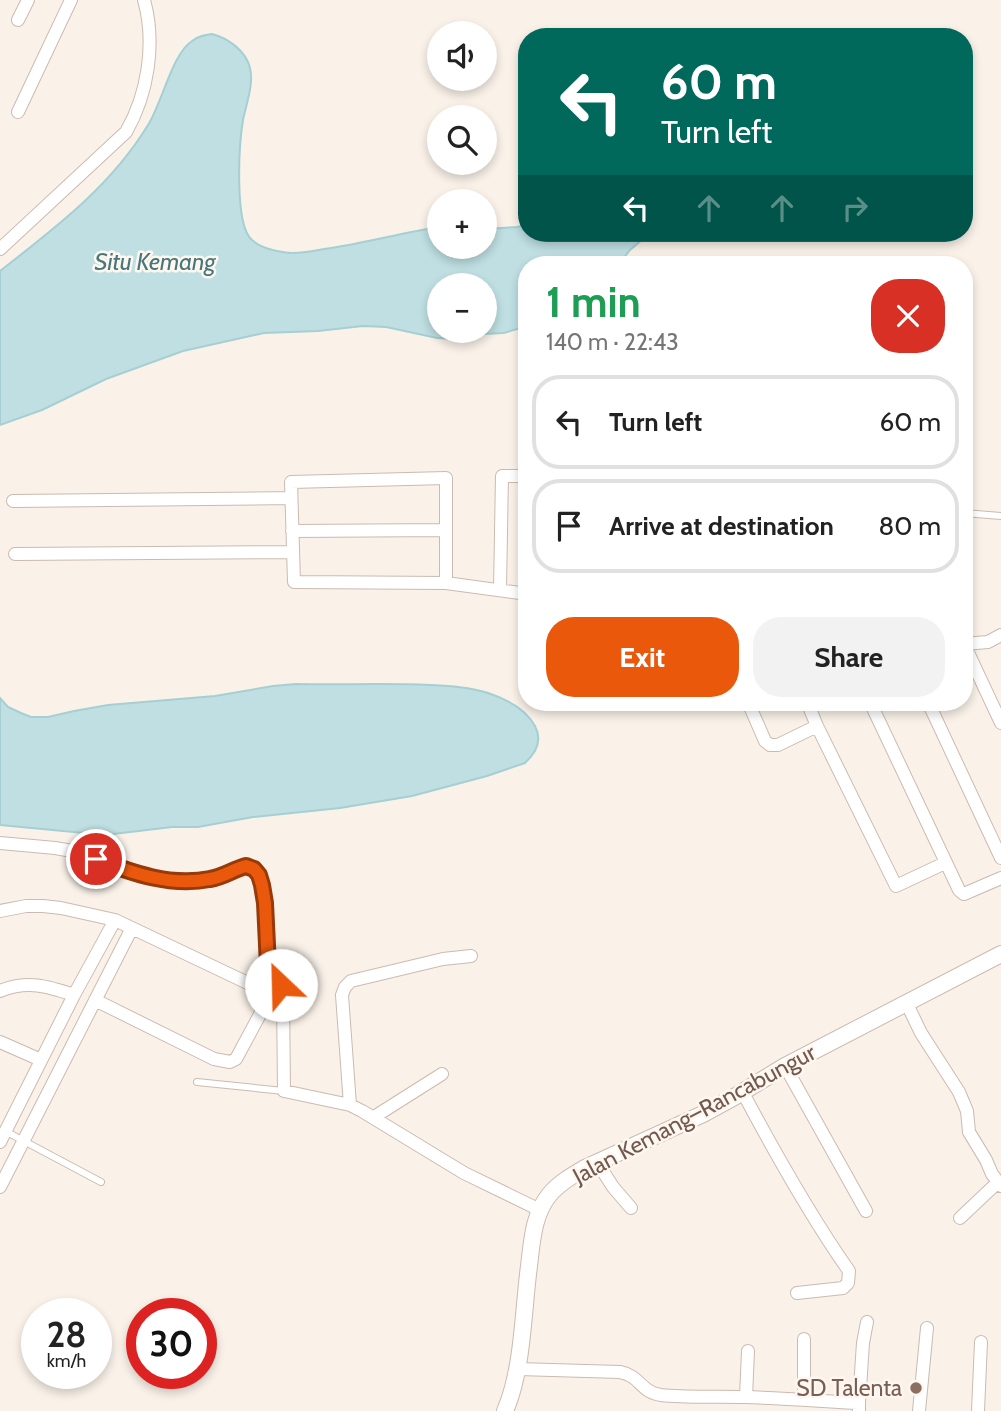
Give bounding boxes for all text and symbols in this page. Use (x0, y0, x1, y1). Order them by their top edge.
map controls (427, 21, 497, 343)
button: sound (427, 21, 497, 91)
text: 60 m (661, 52, 777, 111)
icon: left (546, 56, 637, 147)
button: search (427, 105, 497, 175)
text: Turn left (661, 112, 772, 151)
button: + (427, 189, 497, 259)
icon: left (617, 189, 655, 227)
icon: ahead (690, 189, 728, 227)
icon: ahead (763, 189, 801, 227)
icon: right (836, 189, 874, 227)
water label: Situ Kemang (95, 247, 216, 276)
button: − (427, 273, 497, 343)
text: 1 min (546, 276, 641, 328)
button: close (871, 279, 945, 353)
text: 140 m · 22:43 (546, 328, 679, 356)
icon: left (550, 403, 588, 441)
text: Turn left (609, 406, 702, 438)
text: 60 m (879, 406, 941, 438)
icon: arrive (550, 507, 588, 545)
text: Arrive at destination (609, 510, 834, 542)
text: 80 m (878, 510, 941, 542)
button: Exit (546, 617, 739, 697)
button: Share (753, 617, 945, 697)
pin (66, 829, 126, 889)
icon: arrive (77, 840, 115, 878)
position arrow (244, 948, 318, 1022)
street label: Jalan Kemang–Rancabungur (567, 1038, 821, 1190)
speed limit sign: 30 (126, 1298, 217, 1389)
text: 28 (47, 1313, 86, 1356)
text: km/h (47, 1350, 86, 1372)
place label: SD Talenta (796, 1374, 902, 1402)
marker: SD Talenta (908, 1380, 924, 1396)

